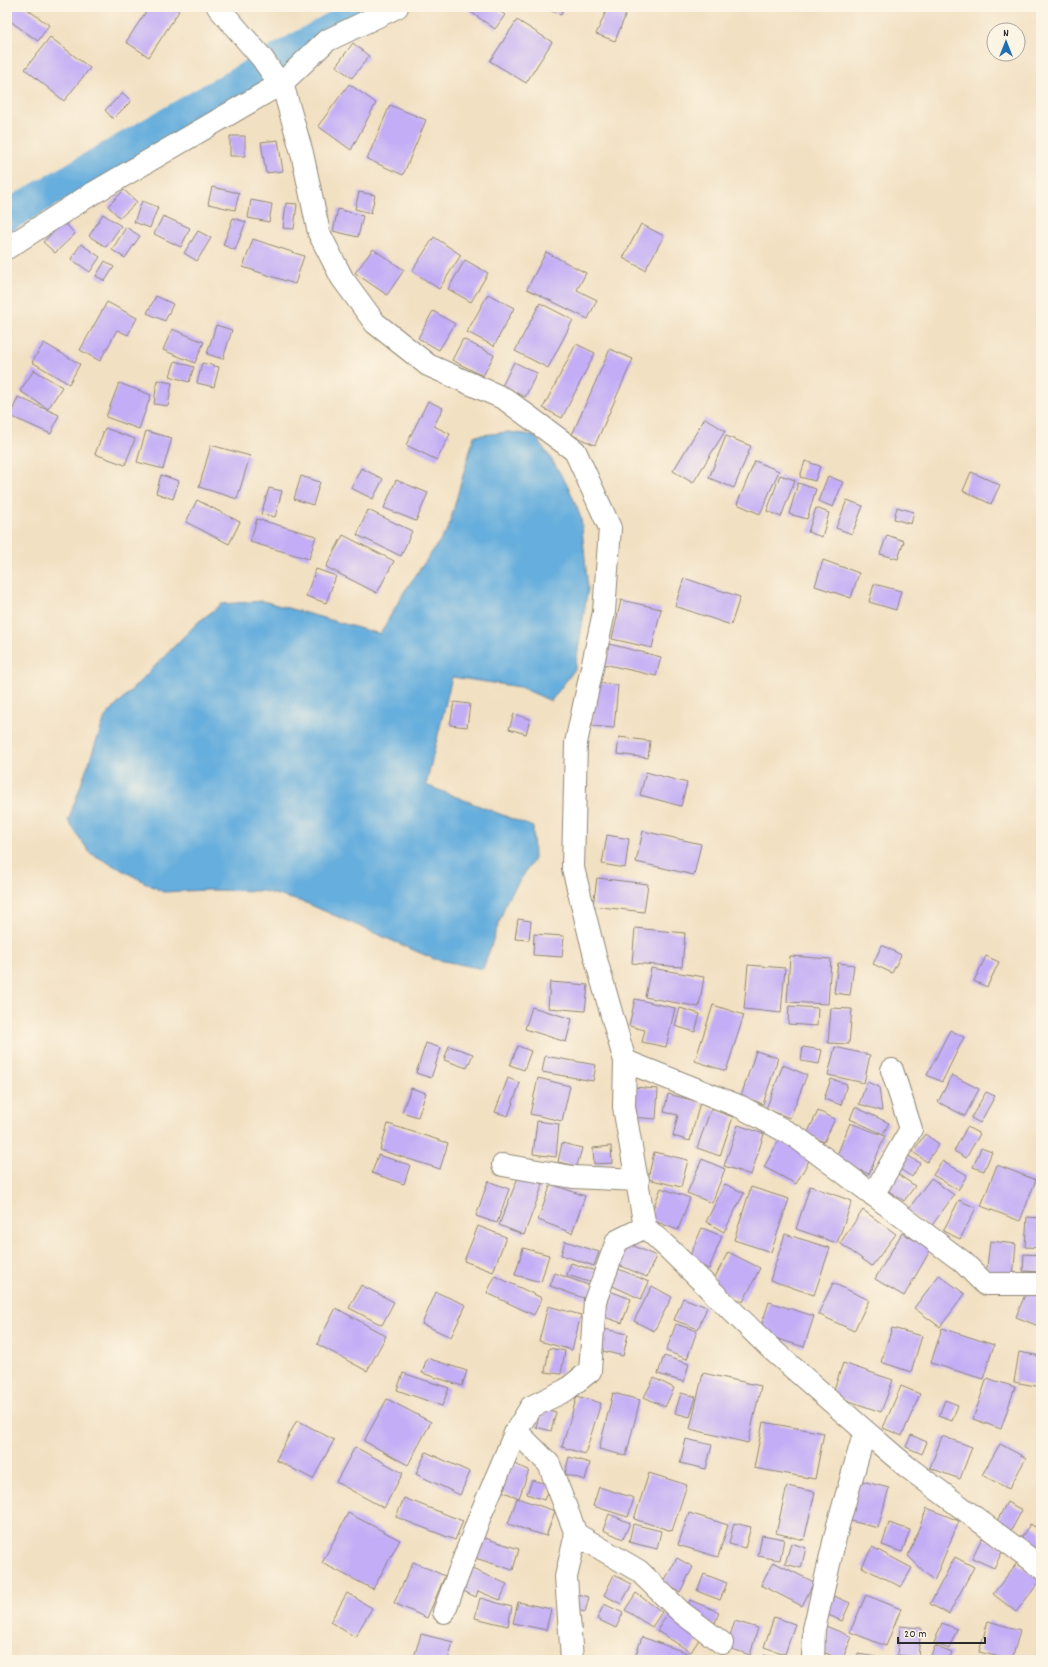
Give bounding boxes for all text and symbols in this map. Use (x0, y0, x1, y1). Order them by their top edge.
north arrow (986, 22, 1026, 62)
text: N (1003, 26, 1009, 42)
scale bar (898, 1619, 985, 1645)
text: 20 m (904, 1626, 927, 1643)

